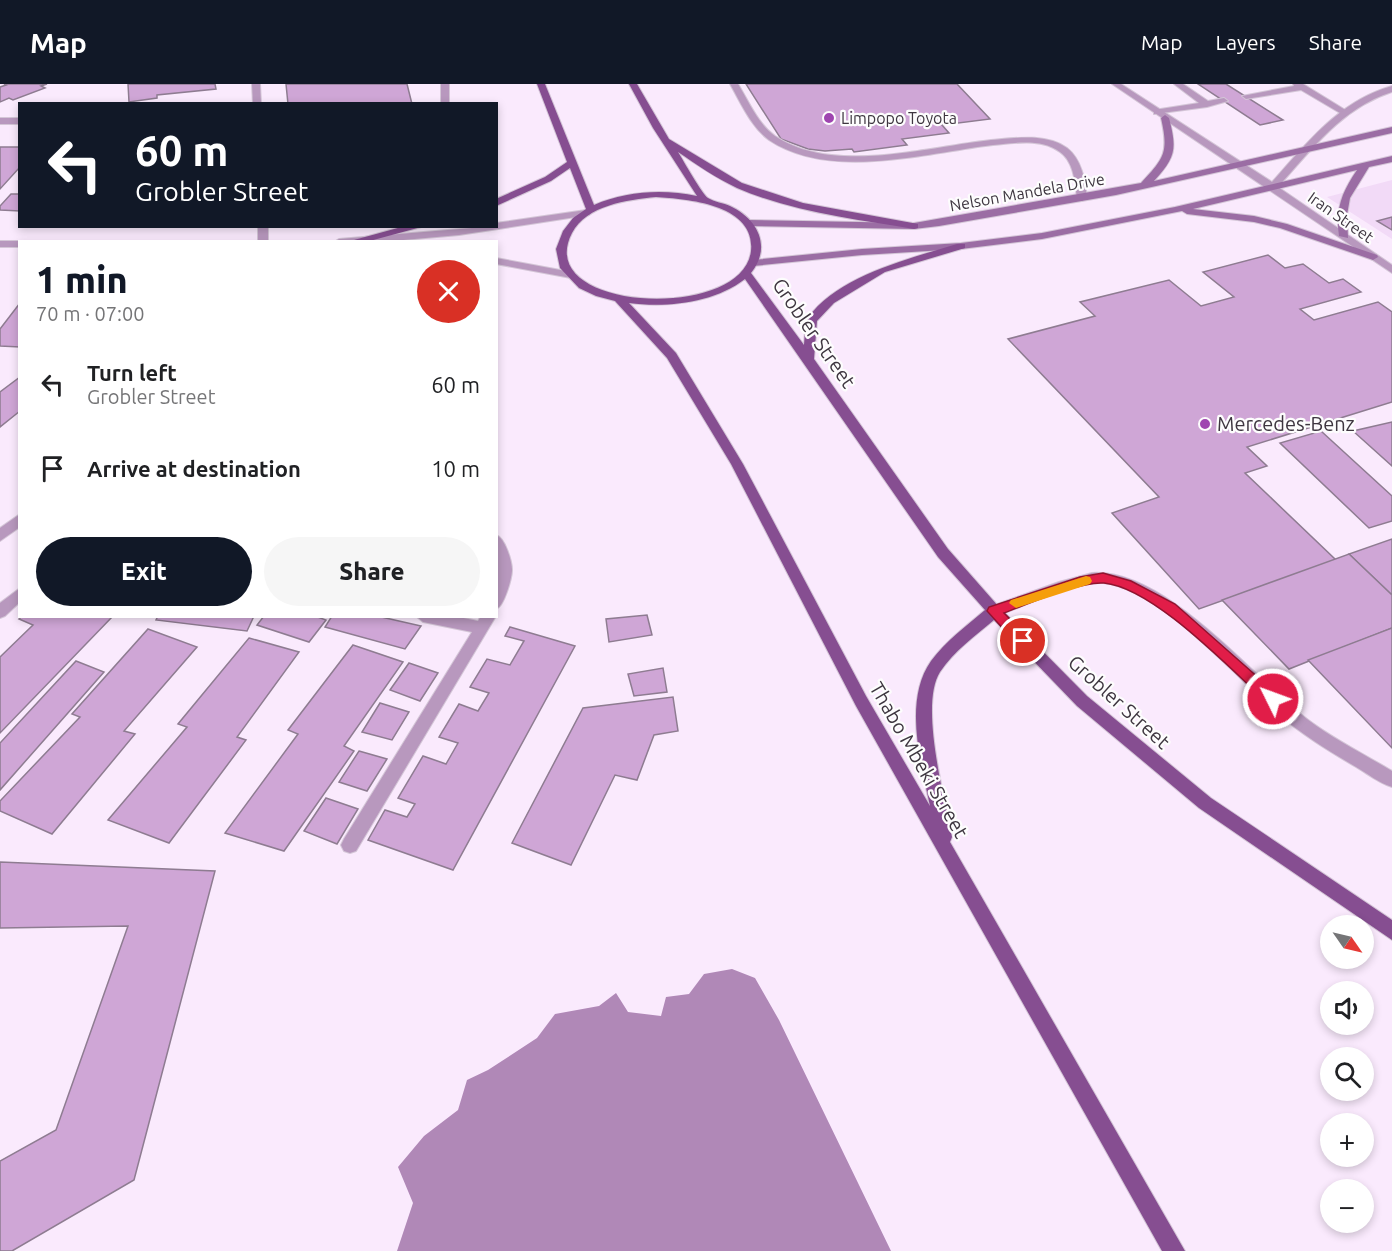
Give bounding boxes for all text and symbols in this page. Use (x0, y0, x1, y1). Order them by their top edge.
text: Map (30, 27, 87, 58)
text: Map (1141, 30, 1182, 54)
text: Layers (1215, 30, 1276, 54)
text: Share (1309, 30, 1362, 54)
place label: Limpopo Toyota (841, 109, 957, 127)
marker: Limpopo Toyota (822, 111, 836, 125)
icon: left (36, 126, 114, 204)
text: 60 m (135, 127, 229, 174)
street label: Nelson Mandela Drive (948, 170, 1106, 214)
text: Grobler Street (135, 176, 308, 206)
street label: Iran Street (1305, 188, 1378, 247)
text: 1 min (36, 259, 128, 300)
button: close (417, 260, 480, 323)
street label: Grobler Street (768, 273, 861, 392)
text: 70 m · 07:00 (36, 302, 145, 325)
text: Turn left (87, 360, 177, 385)
icon: left (36, 368, 69, 401)
text: 60 m (431, 372, 480, 397)
text: Grobler Street (87, 385, 216, 408)
place label: Mercedes-Benz (1217, 412, 1355, 435)
marker: Mercedes-Benz (1198, 417, 1212, 431)
icon: arrive (36, 452, 69, 485)
text: Arrive at destination (87, 456, 301, 481)
text: 10 m (431, 456, 480, 481)
button: Exit (36, 537, 252, 606)
button: Share (264, 537, 480, 606)
pin (997, 615, 1048, 666)
icon: arrive (1006, 624, 1039, 657)
street label: Grobler Street (1064, 650, 1175, 753)
position arrow (1241, 667, 1305, 731)
street label: Thabo Mbeki Street (865, 678, 974, 842)
north arrow (1320, 915, 1374, 969)
map controls (1320, 915, 1374, 1233)
button: sound (1320, 981, 1374, 1035)
button: search (1320, 1047, 1374, 1101)
button: + (1320, 1113, 1374, 1167)
button: − (1320, 1179, 1374, 1233)

